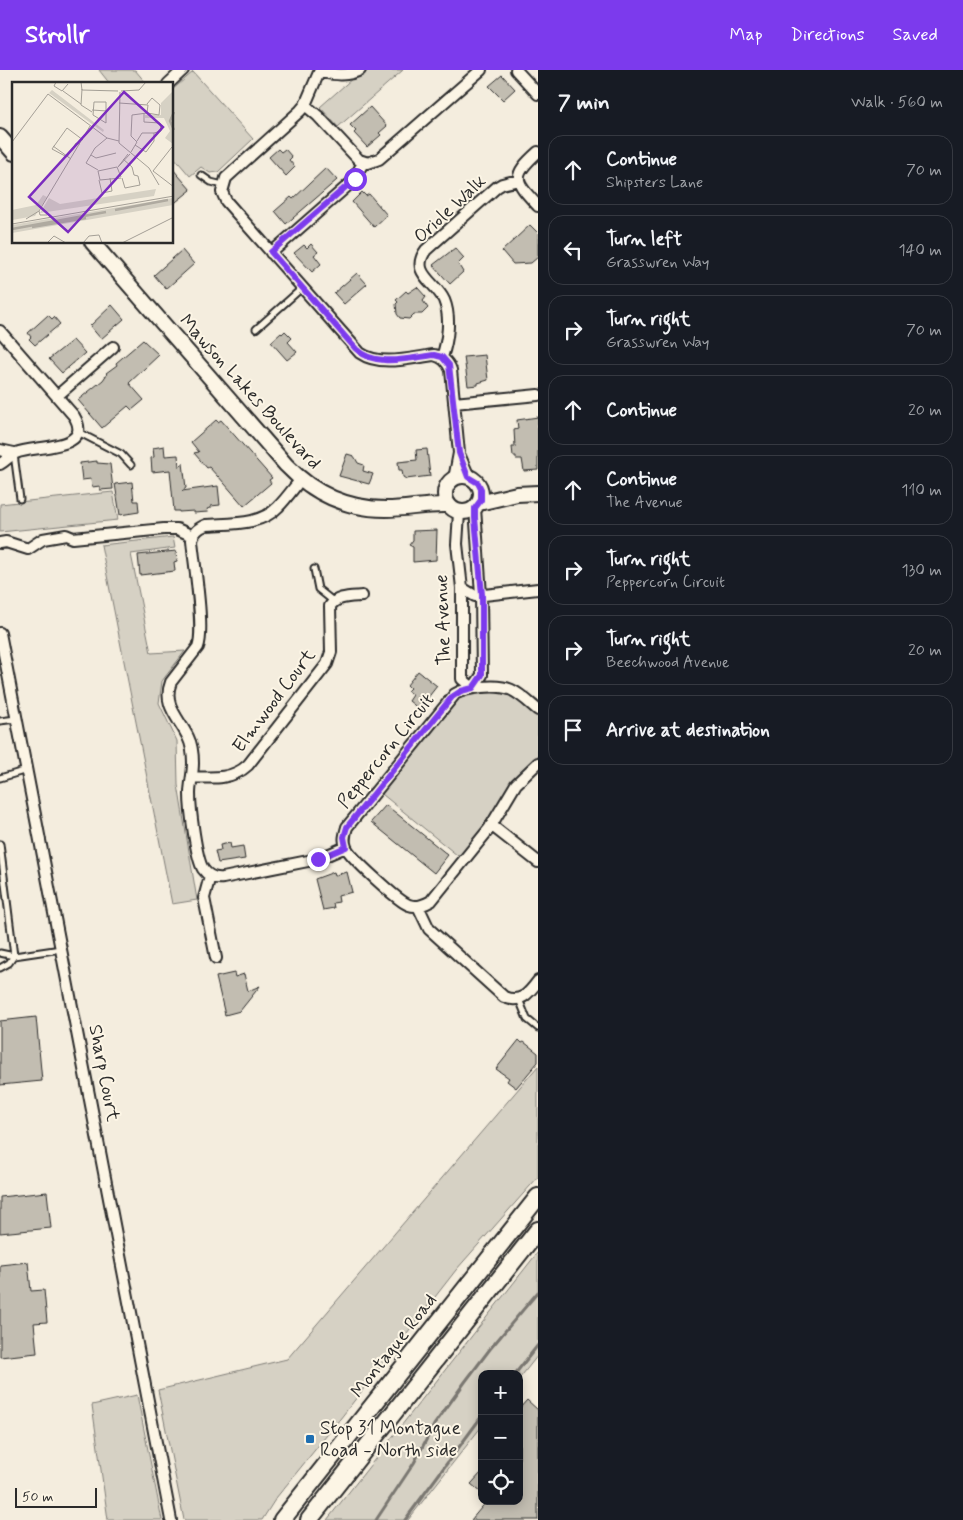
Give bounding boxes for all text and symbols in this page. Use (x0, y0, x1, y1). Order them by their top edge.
text: Strollr (25, 20, 89, 51)
text: Map (730, 23, 763, 47)
text: Directions (791, 23, 865, 47)
text: Saved (893, 23, 938, 47)
inset map (12, 82, 174, 244)
text: 7 min (558, 89, 610, 117)
text: Walk · 560 m (851, 92, 943, 113)
text: Continue (606, 147, 677, 172)
icon: ahead (559, 156, 587, 184)
text: 70 m (906, 160, 942, 181)
route start (344, 168, 367, 191)
street label: Oriole Walk (408, 169, 492, 249)
text: Shipsters Lane (606, 172, 703, 193)
text: Turn left (606, 227, 682, 252)
icon: left (559, 236, 587, 264)
text: 140 m (898, 240, 942, 261)
text: Grasswren Way (606, 252, 709, 273)
text: Turn right (606, 307, 690, 332)
street label: Mawson Lakes Boulevard (173, 309, 327, 475)
icon: right (559, 316, 587, 344)
text: 70 m (906, 320, 942, 341)
text: Grasswren Way (606, 332, 709, 353)
icon: ahead (559, 396, 587, 424)
text: Continue (606, 398, 677, 423)
text: 20 m (908, 400, 942, 421)
text: Continue (606, 467, 677, 492)
icon: ahead (559, 476, 587, 504)
text: 110 m (901, 480, 942, 501)
text: The Avenue (606, 492, 683, 513)
text: Turn right (606, 547, 690, 572)
icon: right (559, 556, 587, 584)
text: 130 m (901, 560, 942, 581)
text: Peppercorn Circuit (606, 572, 725, 593)
street label: The Avenue (429, 574, 457, 666)
text: Turn right (606, 627, 690, 652)
icon: right (559, 636, 587, 664)
text: 20 m (908, 640, 942, 661)
street label: Elmwood Court (227, 644, 321, 758)
text: Beechwood Avenue (606, 652, 729, 673)
street label: Peppercorn Circuit (332, 688, 440, 814)
icon: arrive (559, 716, 587, 744)
text: Arrive at destination (606, 718, 770, 743)
route end (307, 848, 330, 871)
street label: Sharp Court (82, 1022, 126, 1124)
street label: Montague Road (345, 1289, 443, 1404)
map controls (478, 1370, 523, 1505)
button: + (478, 1370, 523, 1415)
button: − (478, 1415, 523, 1460)
place label: Stop 31 Montague Road - North side (320, 1416, 461, 1463)
marker: Stop 31 Montague Road - North side (304, 1433, 316, 1445)
button: locate (478, 1460, 523, 1505)
scale bar (15, 1485, 98, 1508)
text: 50 m (22, 1488, 53, 1506)

